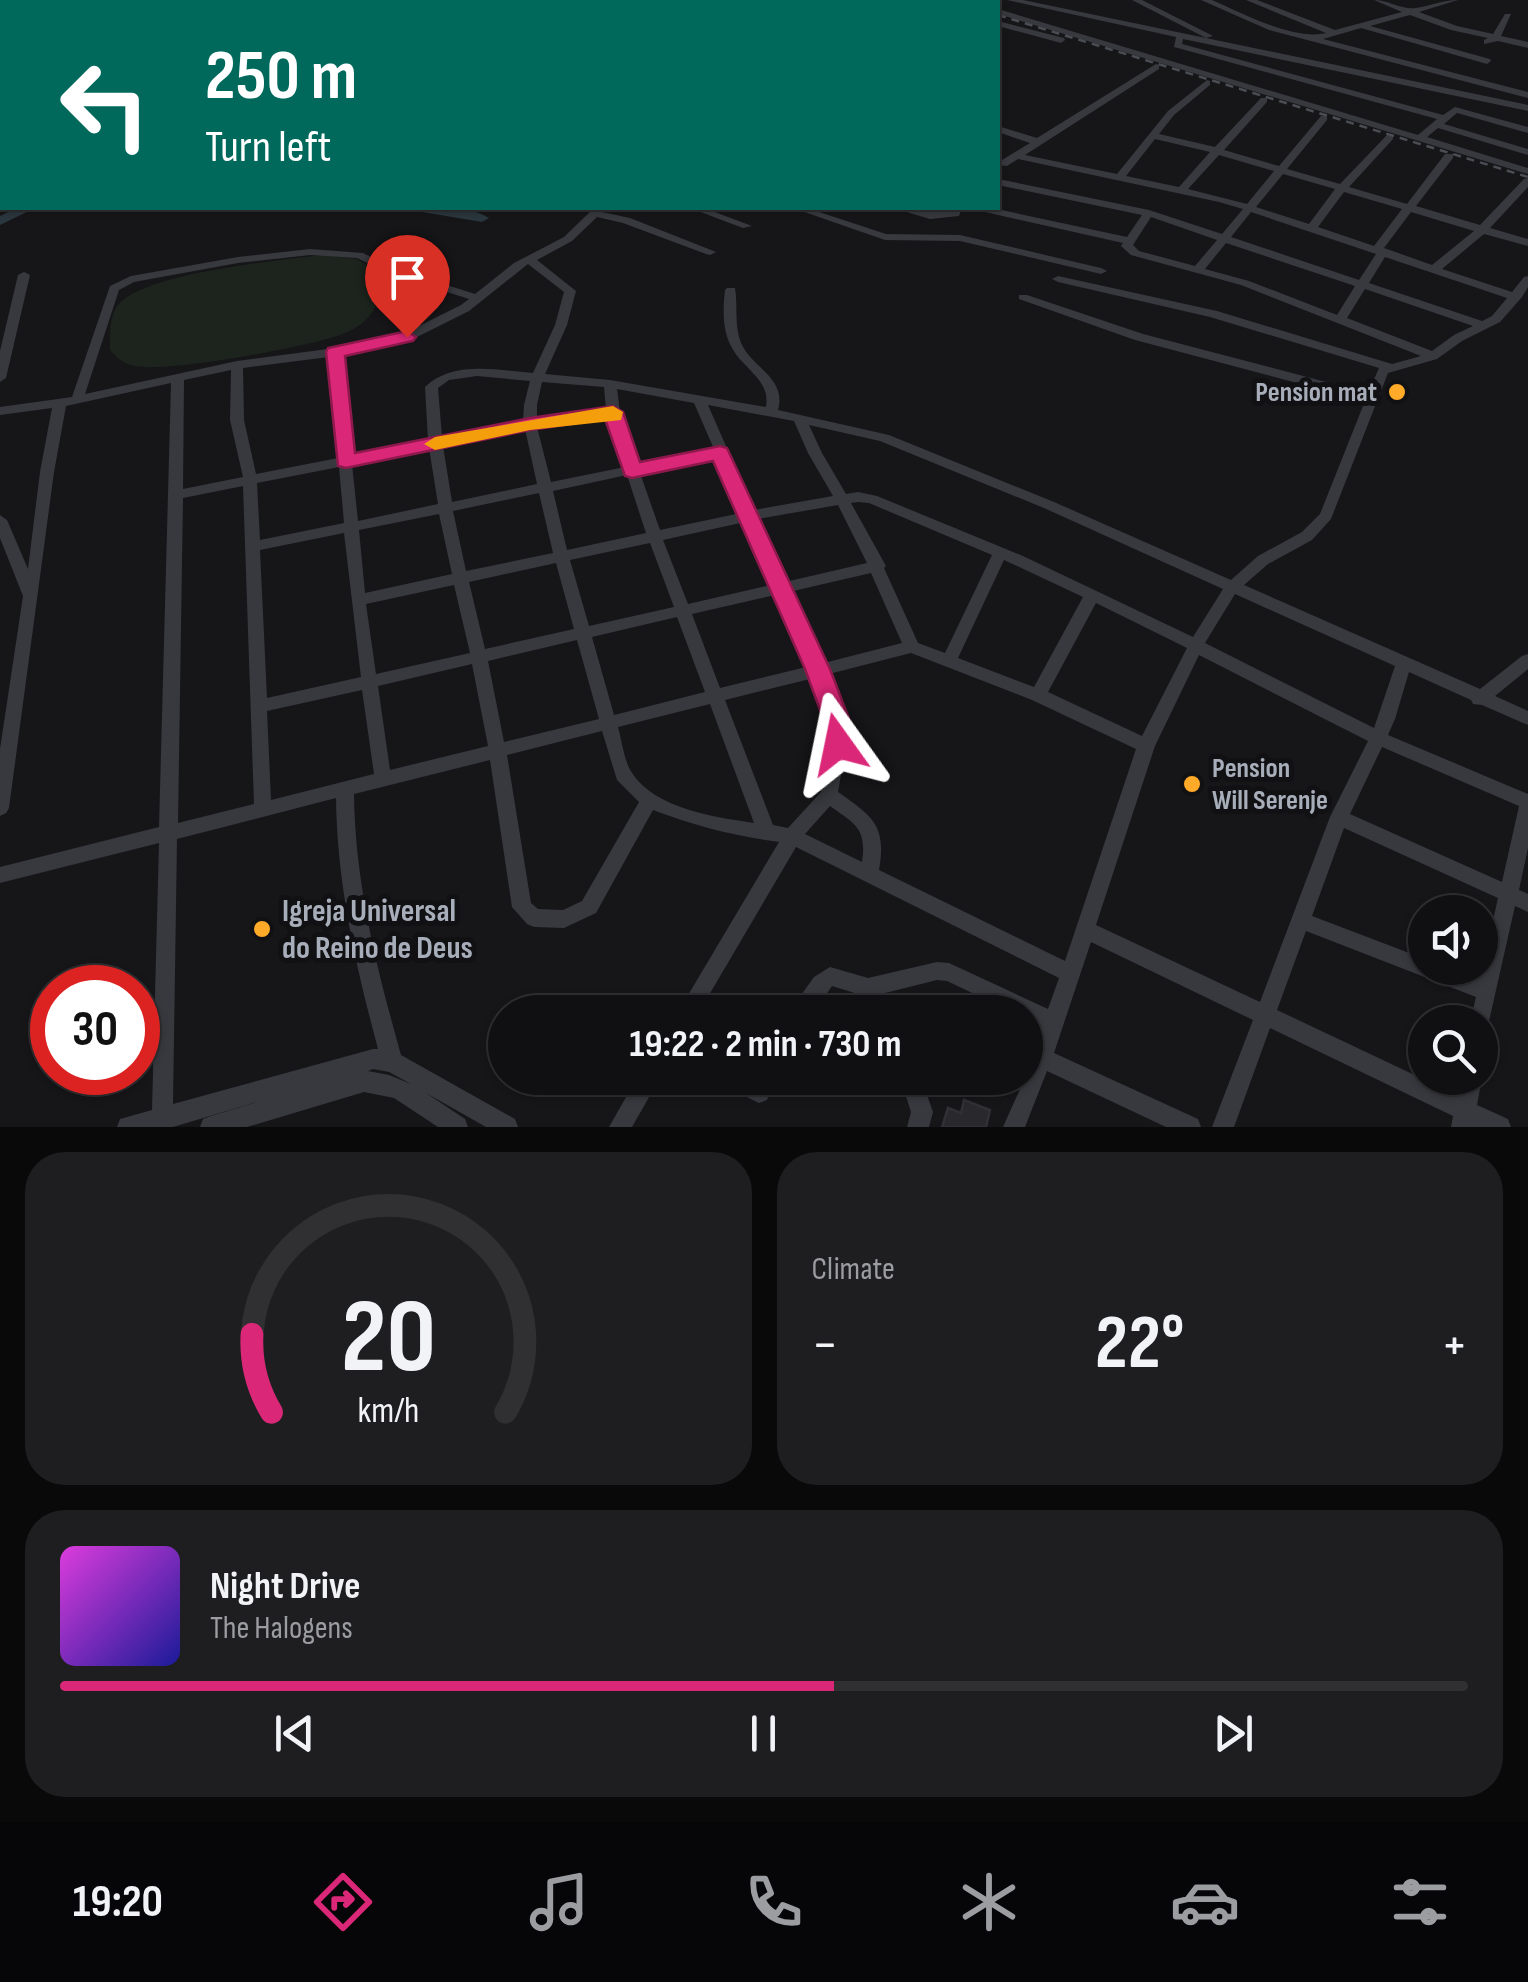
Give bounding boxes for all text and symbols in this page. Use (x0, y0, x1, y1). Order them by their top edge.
text: 250 m (205, 35, 357, 119)
icon: left (40, 40, 170, 170)
text: Turn left (205, 120, 331, 175)
pin (365, 235, 450, 338)
icon: arrive (380, 250, 435, 305)
place label: Pension mat (1255, 376, 1377, 409)
marker: Pension mat (1386, 381, 1408, 403)
position arrow (786, 692, 890, 796)
place label: Pension Will Serenje (1212, 752, 1328, 817)
marker: Pension Will Serenje (1181, 773, 1203, 795)
place label: Igreja Universal do Reino de Deus (282, 892, 473, 968)
map controls (1408, 895, 1498, 1095)
button: sound (1408, 895, 1498, 985)
marker: Igreja Universal do Reino de Deus (251, 918, 273, 940)
speed limit sign: 30 (30, 965, 160, 1095)
button: search (1408, 1005, 1498, 1095)
text: 19:22 · 2 min · 730 m (630, 1022, 901, 1067)
text: Climate (812, 1250, 895, 1289)
text: 20 (341, 1276, 436, 1401)
text: 22° (1095, 1299, 1184, 1390)
text: − (812, 1312, 838, 1379)
text: + (1441, 1312, 1468, 1379)
text: km/h (357, 1390, 419, 1433)
text: Night Drive (210, 1564, 361, 1609)
text: The Halogens (210, 1609, 353, 1648)
icon: previous (267, 1706, 322, 1761)
icon: pause (736, 1706, 791, 1761)
icon: next (1206, 1706, 1261, 1761)
icon: directions (308, 1867, 378, 1937)
icon: music (524, 1867, 594, 1937)
icon: phone (739, 1867, 809, 1937)
icon: climate (954, 1867, 1024, 1937)
icon: car (1170, 1867, 1240, 1937)
icon: filters (1385, 1867, 1455, 1937)
text: 19:20 (73, 1875, 163, 1930)

